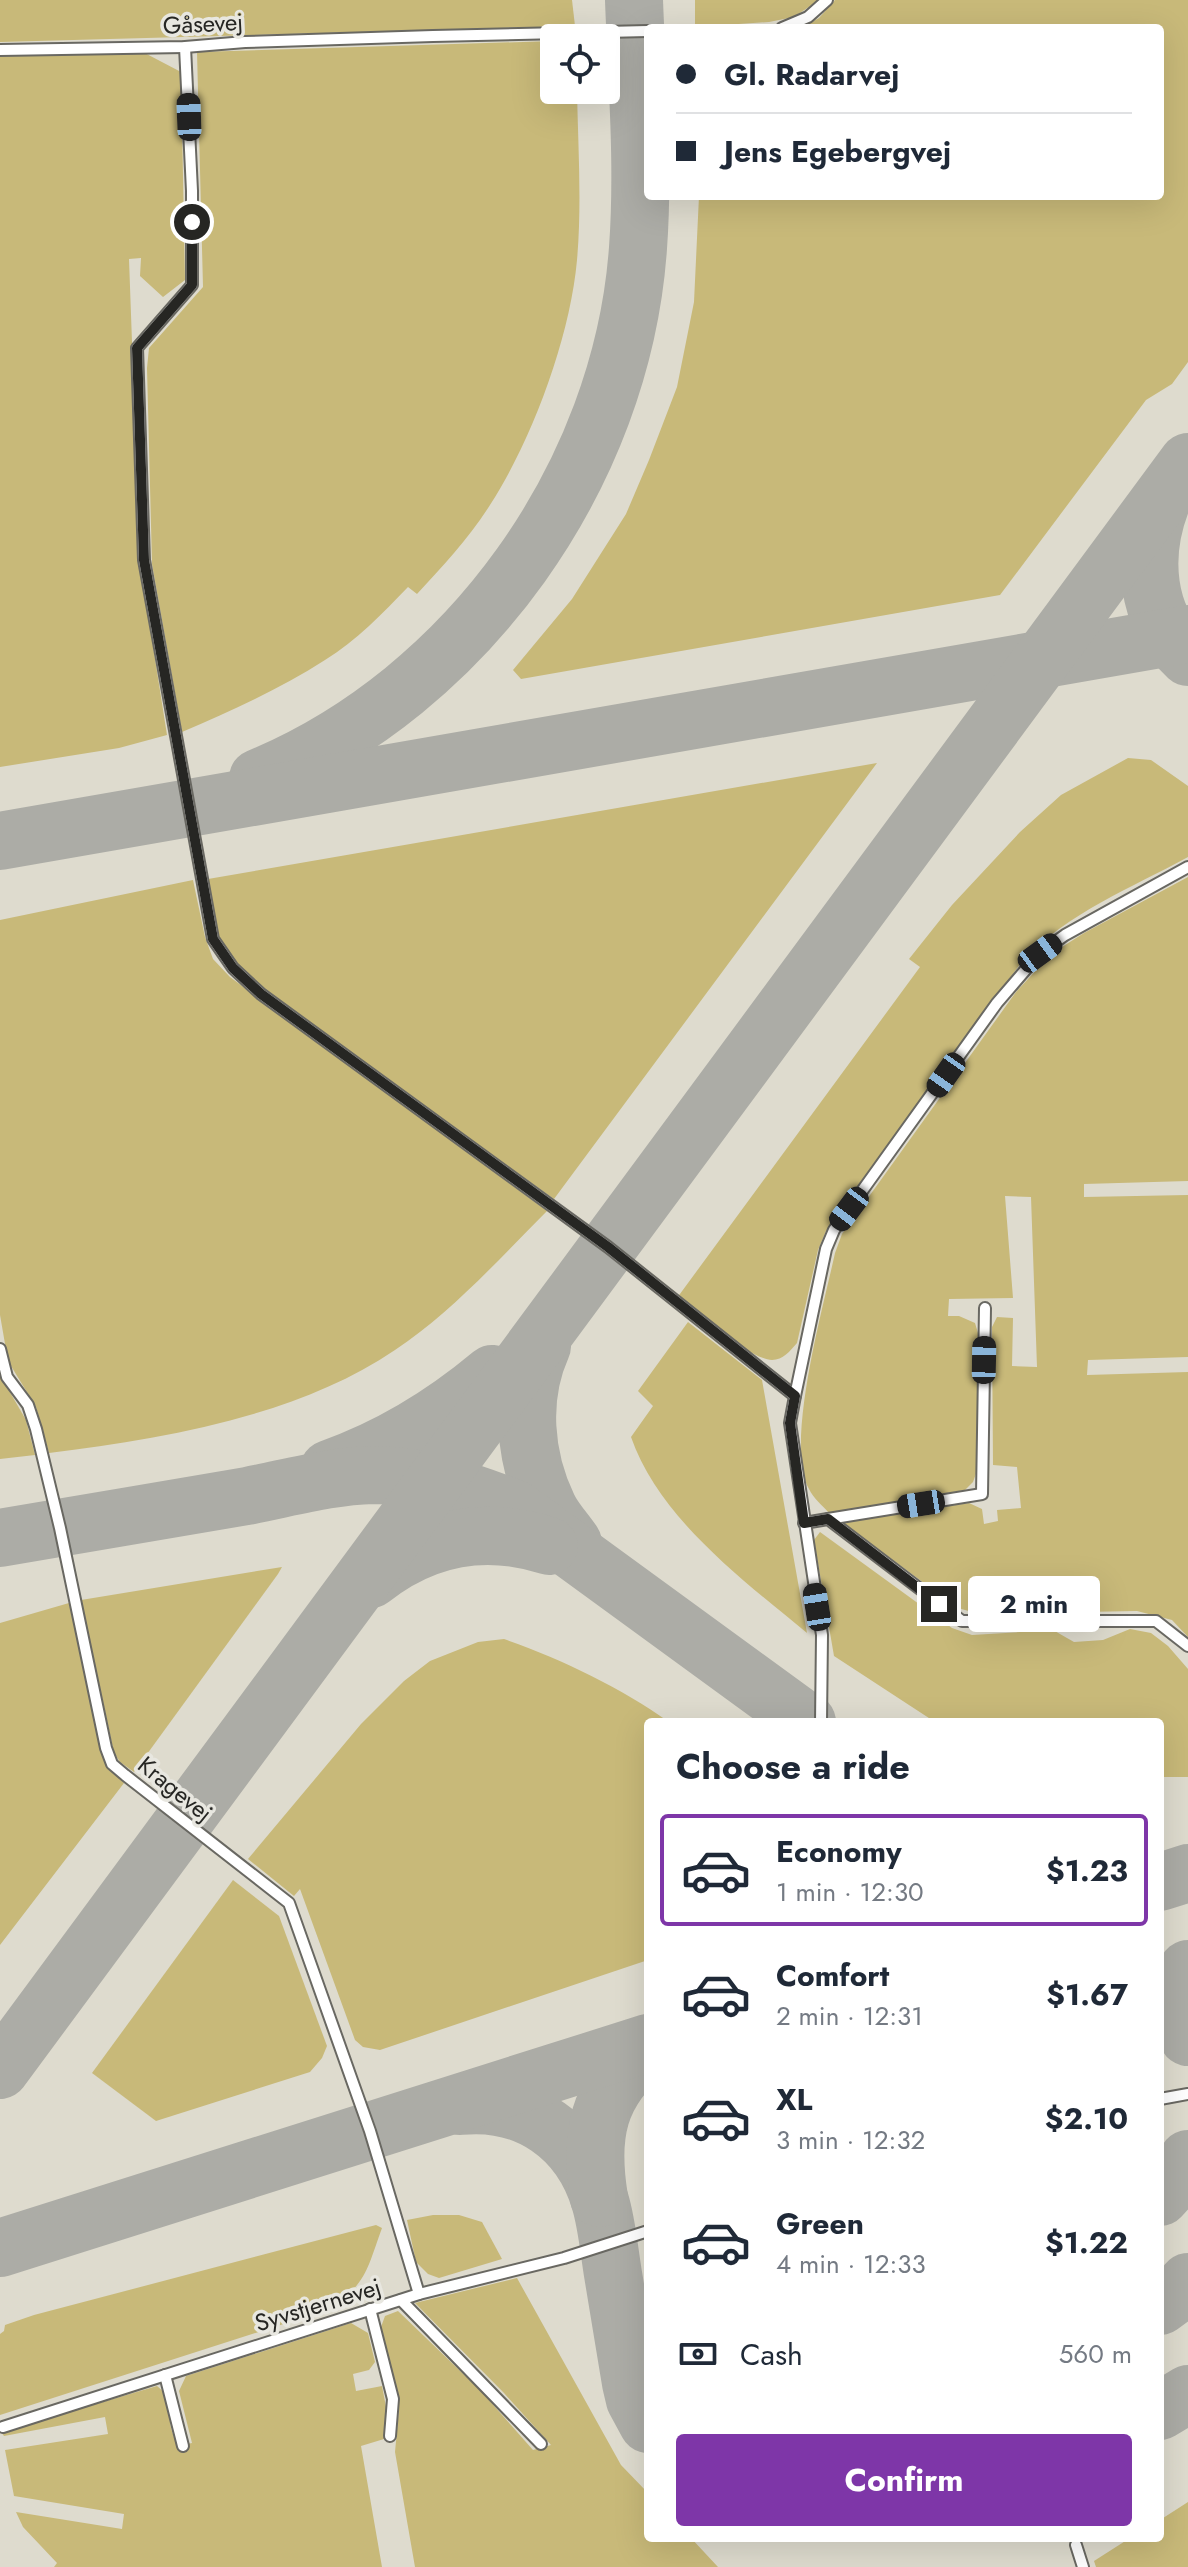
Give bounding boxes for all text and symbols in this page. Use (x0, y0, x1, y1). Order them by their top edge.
street label: Gåsevej (162, 4, 244, 43)
map controls (540, 24, 620, 104)
button: locate (540, 24, 620, 104)
text: Gl. Radarvej (724, 53, 899, 96)
car (176, 93, 202, 141)
text: Jens Egebergvej (724, 130, 951, 173)
route start (174, 204, 210, 240)
car (1014, 929, 1066, 977)
car (922, 1048, 970, 1102)
car (825, 1183, 873, 1235)
car (972, 1336, 996, 1384)
car (895, 1488, 947, 1520)
callout: 2 min (967, 1576, 1099, 1632)
car (801, 1581, 833, 1633)
text: 2 min (1000, 1585, 1068, 1623)
route end (921, 1586, 957, 1622)
text: Choose a ride (676, 1740, 910, 1792)
street label: Kragevej (130, 1747, 220, 1830)
text: Economy (776, 1830, 902, 1873)
icon: car (680, 1834, 752, 1906)
text: $1.23 (1046, 1849, 1128, 1892)
text: 1 min · 12:30 (776, 1873, 924, 1911)
text: Comfort (776, 1954, 889, 1997)
icon: car (680, 1958, 752, 2030)
text: $1.67 (1046, 1973, 1128, 2016)
text: 2 min · 12:31 (776, 1997, 923, 2035)
text: XL (776, 2078, 812, 2121)
icon: car (680, 2082, 752, 2154)
text: $2.10 (1045, 2097, 1128, 2140)
text: 3 min · 12:32 (776, 2121, 925, 2159)
text: Green (776, 2202, 864, 2245)
icon: car (680, 2206, 752, 2278)
text: $1.22 (1045, 2221, 1128, 2264)
text: 4 min · 12:33 (776, 2245, 926, 2283)
street label: Syvstjernevej (250, 2269, 385, 2340)
icon: cash (676, 2332, 720, 2376)
text: Cash (740, 2333, 803, 2376)
text: 560 m (1059, 2335, 1132, 2373)
button: Confirm (676, 2434, 1132, 2526)

